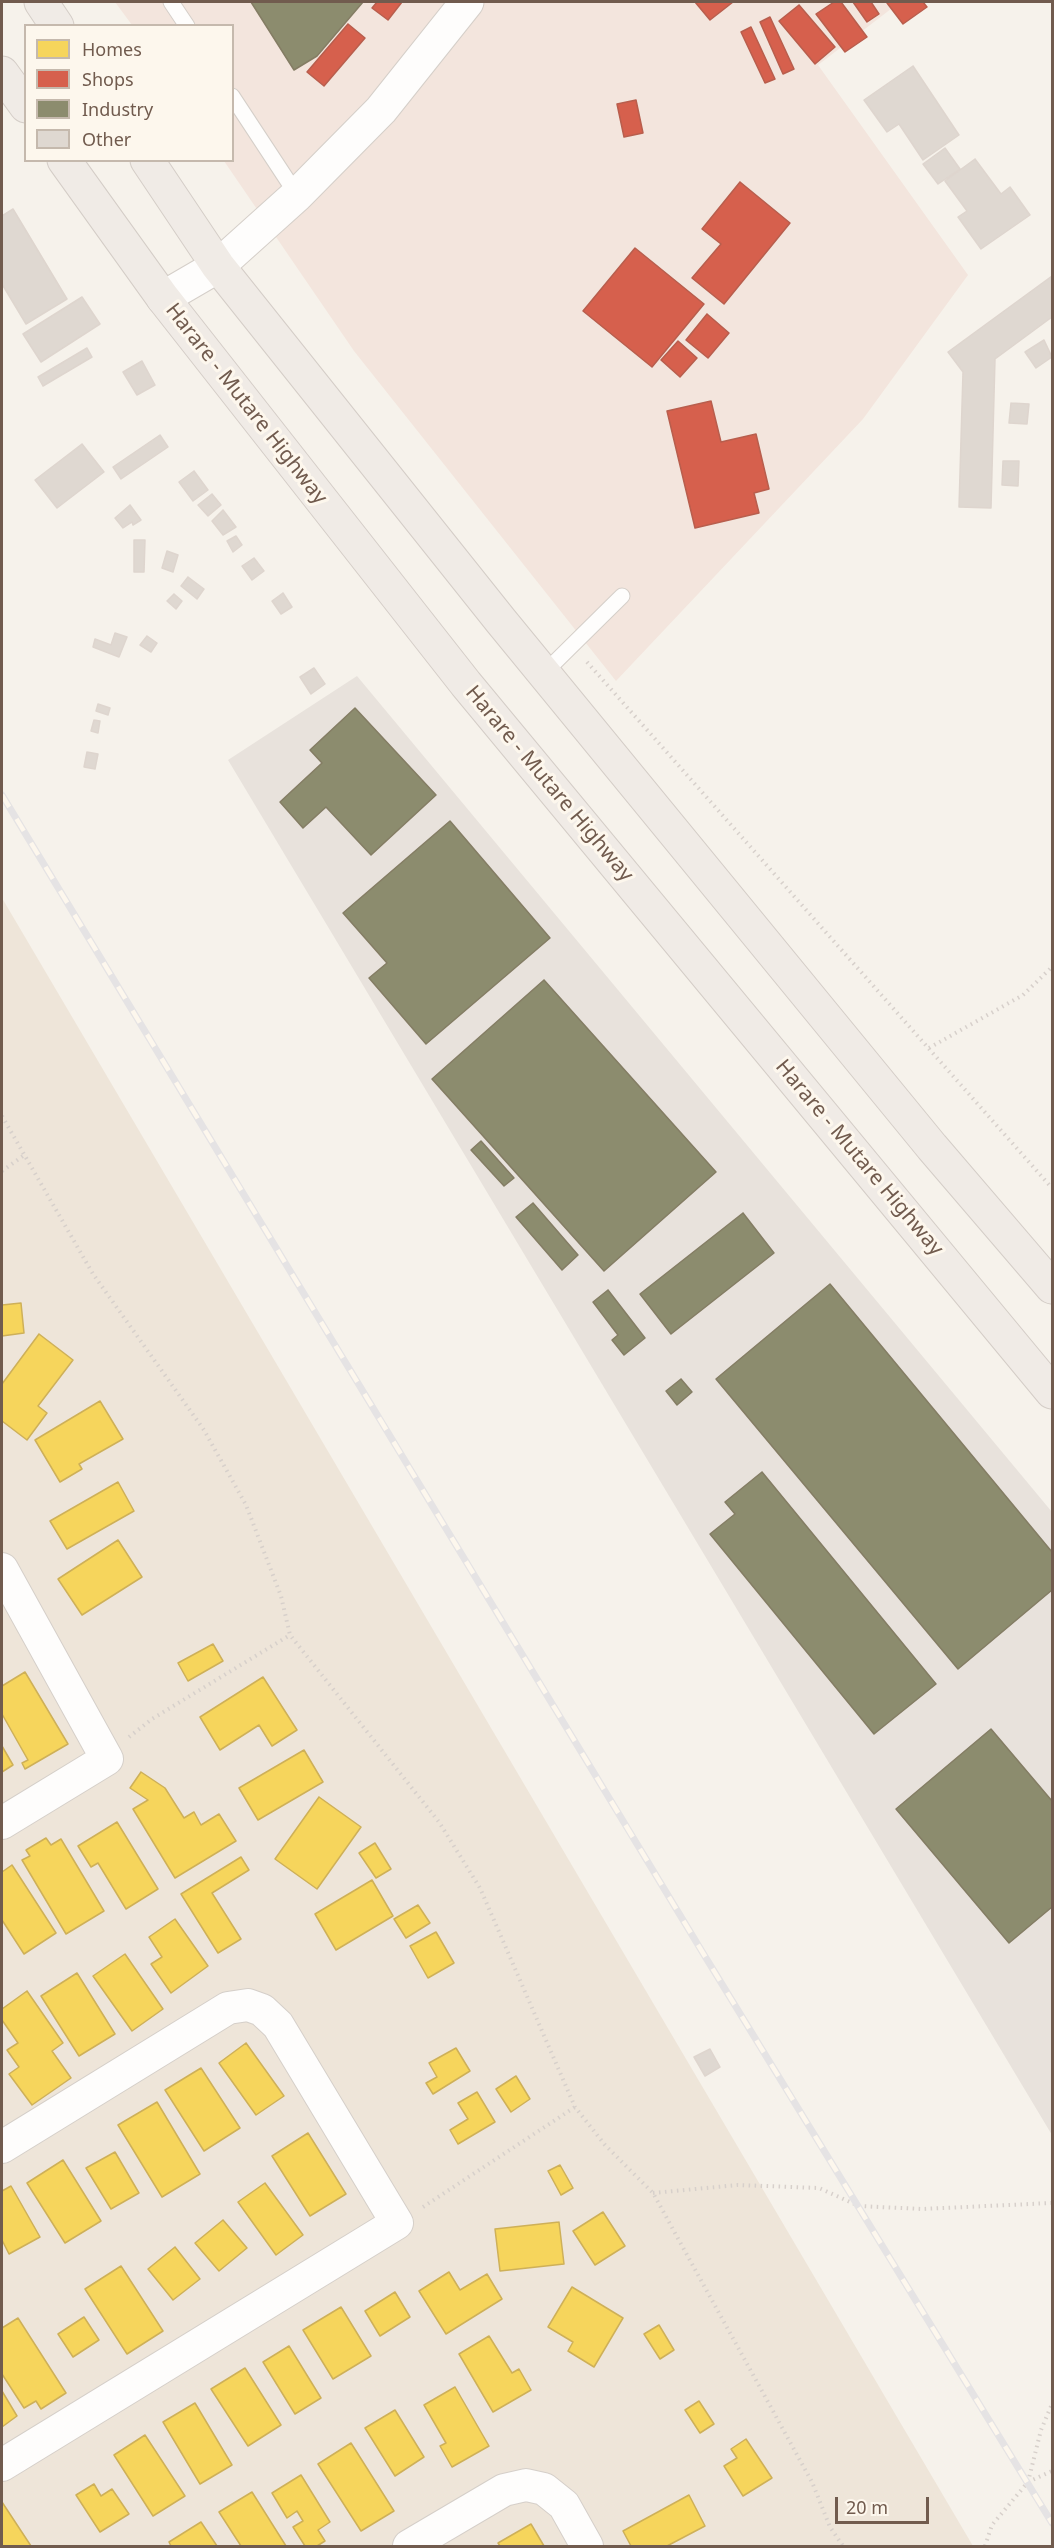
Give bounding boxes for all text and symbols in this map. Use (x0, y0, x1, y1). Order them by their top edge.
legend (24, 24, 234, 162)
text: Homes (82, 37, 142, 61)
text: Shops (82, 67, 134, 91)
text: Industry (82, 97, 153, 121)
text: Other (82, 127, 131, 151)
street label: Harare - Mutare Highway (160, 299, 332, 509)
street label: Harare - Mutare Highway (460, 681, 638, 887)
street label: Harare - Mutare Highway (770, 1055, 948, 1261)
scale bar (838, 2485, 932, 2523)
text: 20 m (846, 2495, 888, 2519)

